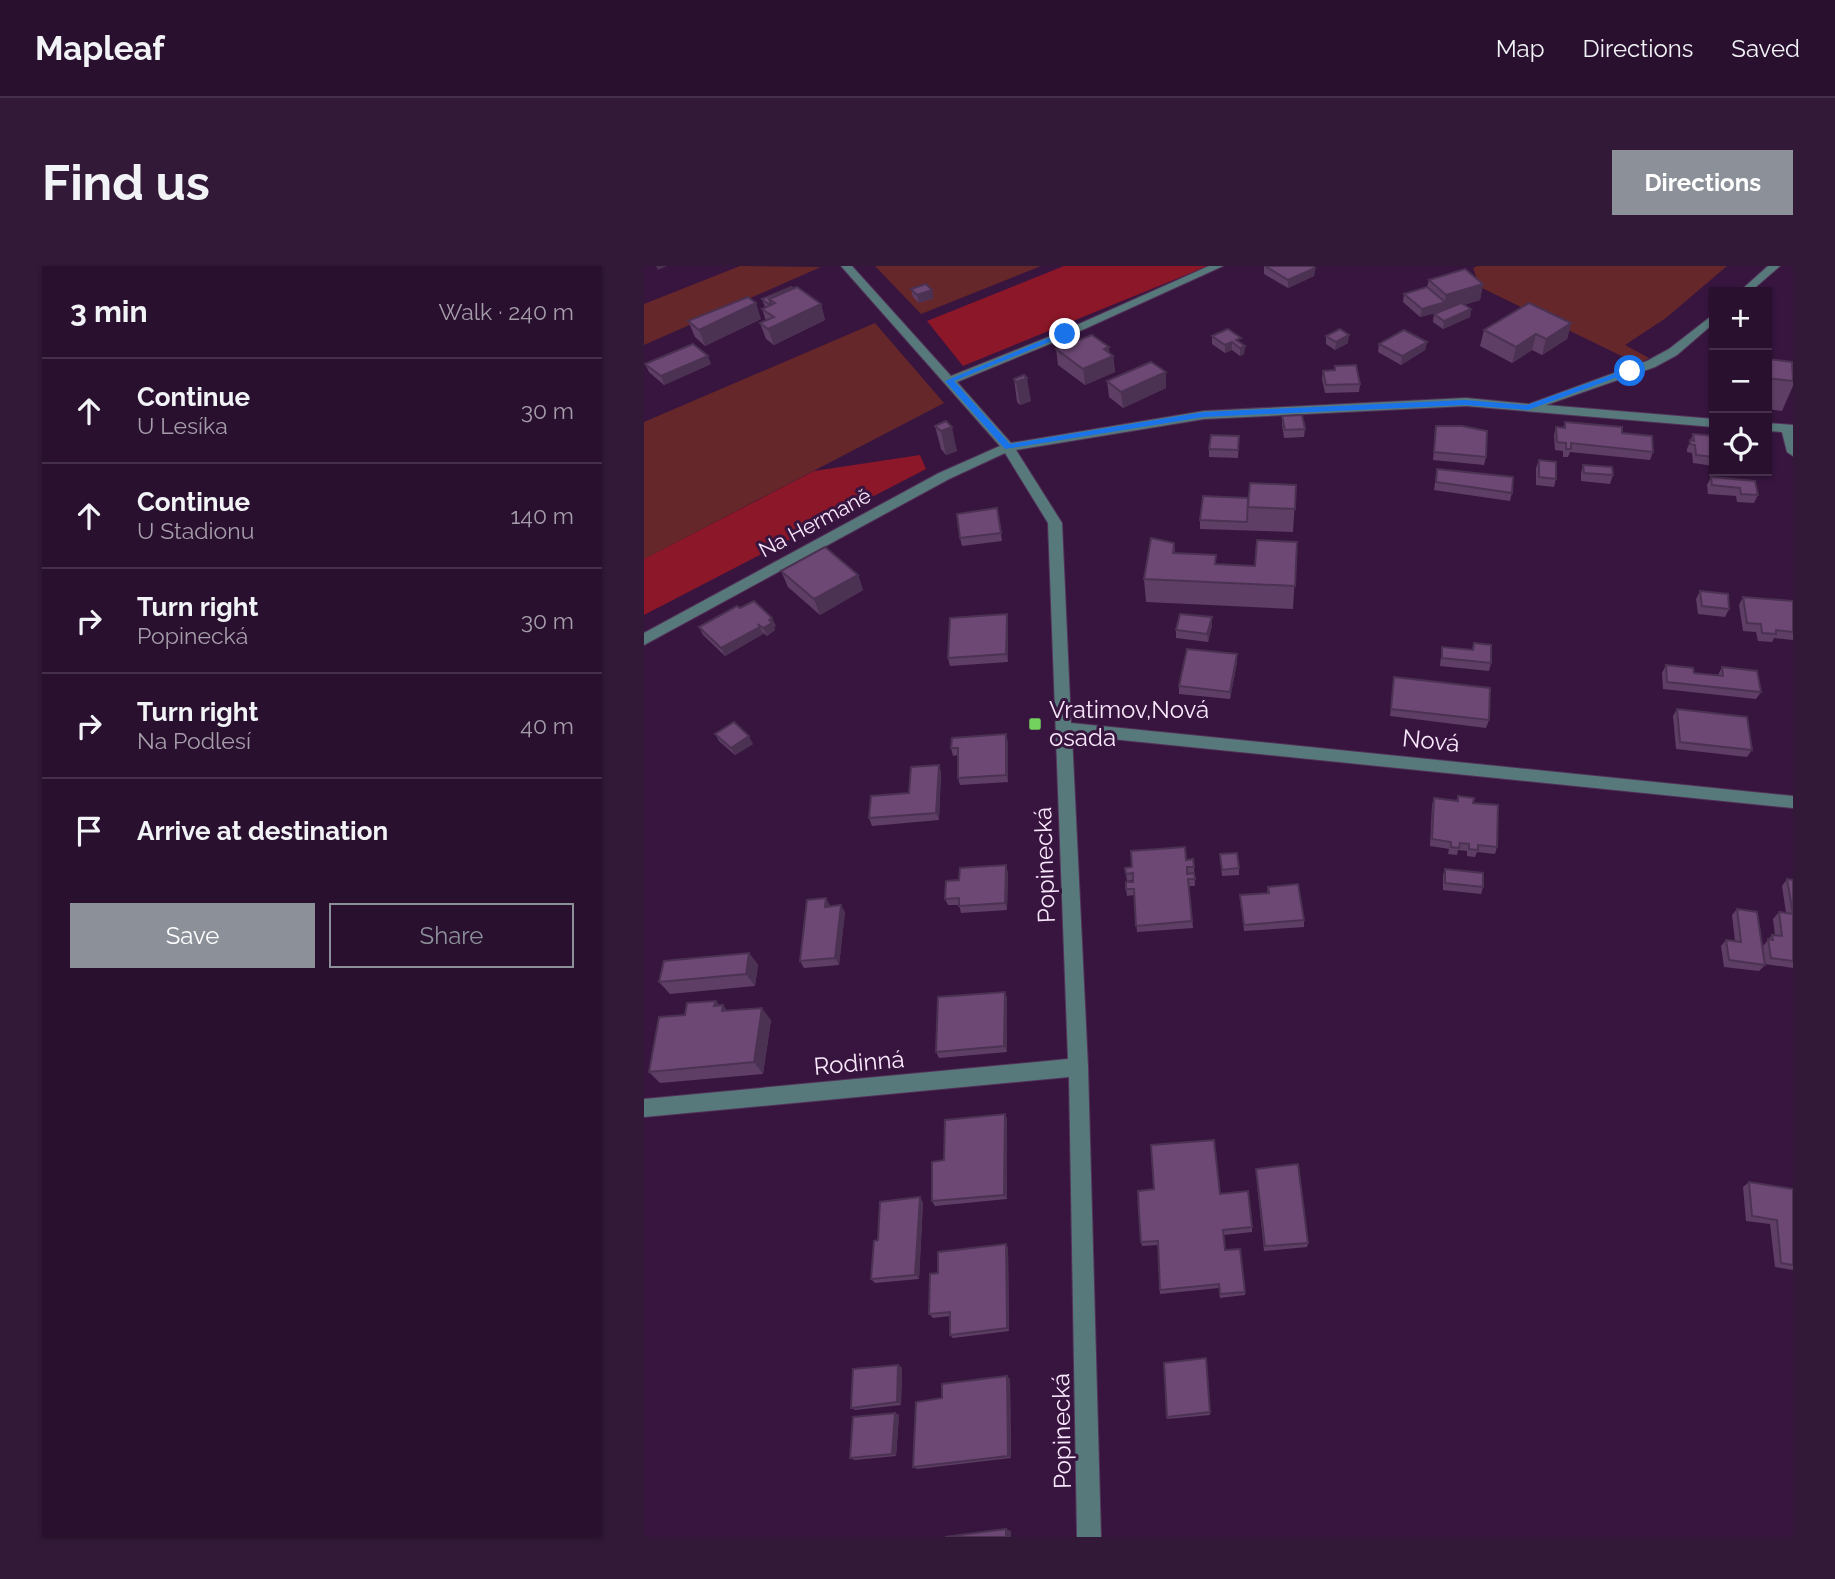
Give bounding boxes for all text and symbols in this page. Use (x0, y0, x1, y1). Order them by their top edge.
text: Mapleaf (35, 29, 165, 68)
text: Map (1496, 34, 1545, 63)
text: Directions (1583, 34, 1693, 63)
text: Saved (1731, 34, 1800, 63)
button: Directions (1612, 150, 1793, 215)
text: Find us (42, 154, 210, 211)
map controls (1709, 287, 1772, 476)
button: + (1709, 287, 1772, 350)
text: 3 min (70, 294, 148, 329)
text: Walk · 240 m (438, 298, 574, 325)
route end (1049, 318, 1080, 349)
button: − (1709, 350, 1772, 413)
route start (1614, 355, 1645, 386)
text: Continue (137, 382, 250, 412)
icon: ahead (70, 392, 108, 430)
text: 30 m (521, 397, 574, 424)
text: U Lesíka (137, 412, 228, 439)
button: locate (1709, 413, 1772, 476)
street label: Na Hermaně (754, 483, 875, 563)
text: Continue (137, 487, 250, 517)
icon: ahead (70, 497, 108, 535)
text: 140 m (511, 502, 574, 529)
text: U Stadionu (137, 517, 254, 544)
text: Turn right (137, 592, 258, 622)
icon: right (70, 602, 108, 640)
text: 30 m (521, 607, 574, 634)
text: Popinecká (137, 622, 248, 649)
place label: Vratimov,Nová osada (1049, 695, 1209, 752)
text: Turn right (137, 697, 258, 727)
icon: right (70, 707, 108, 745)
text: 40 m (520, 712, 574, 739)
marker: Vratimov,Nová osada (1027, 716, 1043, 732)
street label: Nová (1401, 723, 1461, 758)
text: Na Podlesí (137, 727, 251, 754)
street label: Popinecká (1028, 807, 1061, 924)
icon: arrive (70, 812, 108, 850)
text: Arrive at destination (137, 816, 388, 846)
button: Save (70, 903, 315, 968)
button: Share (329, 903, 574, 968)
street label: Rodinná (812, 1044, 905, 1081)
street label: Popinecká (1046, 1373, 1077, 1489)

